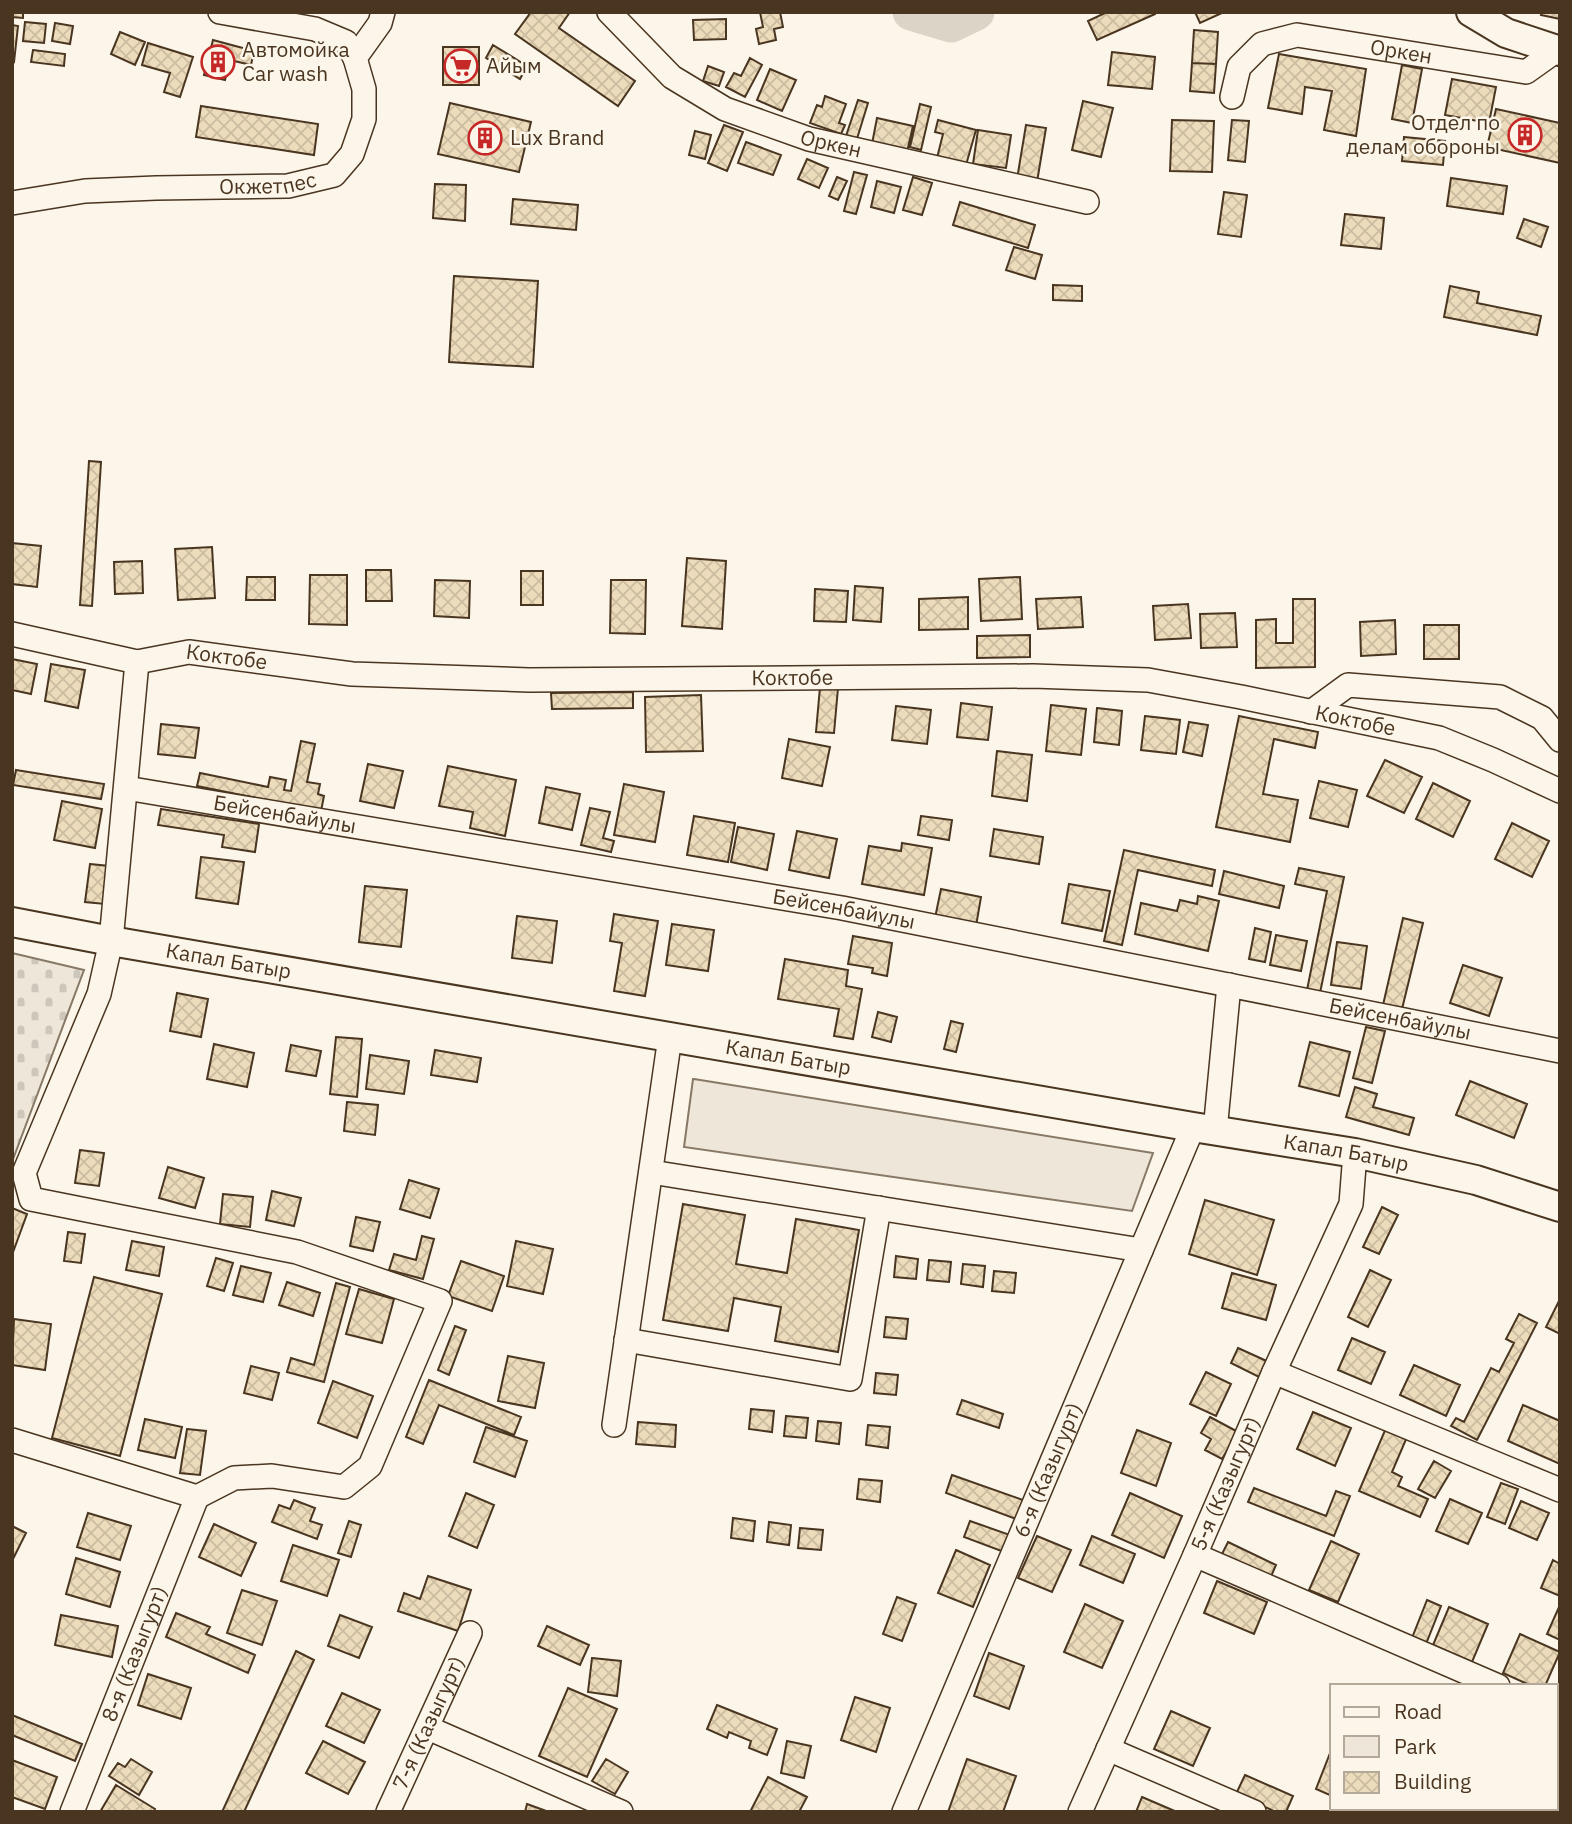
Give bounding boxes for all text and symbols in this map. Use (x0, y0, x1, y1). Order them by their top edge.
street label: Оркен (1368, 32, 1434, 70)
place label: Автомойка Car wash (242, 35, 350, 87)
building icon: Автомойка Car wash (199, 43, 237, 81)
supermarket icon: Айым (442, 47, 480, 85)
place label: Айым (486, 51, 542, 79)
place label: Отдел по делам обороны (1346, 108, 1500, 160)
building icon: Отдел по делам обороны (1506, 116, 1544, 154)
building icon: Lux Brand (466, 119, 504, 157)
street label: Оркен (796, 122, 864, 163)
place label: Lux Brand (510, 123, 605, 151)
street label: Окжетпес (219, 165, 319, 200)
street label: Коктобе (184, 637, 269, 675)
street label: Коктобе (751, 663, 833, 691)
street label: Коктобе (1313, 698, 1398, 742)
street label: Бейсенбайулы (211, 788, 358, 839)
street label: Бейсенбайулы (771, 882, 918, 935)
street label: Капал Батыр (164, 936, 294, 985)
street label: Бейсенбайулы (1327, 990, 1474, 1046)
street label: Капал Батыр (724, 1032, 853, 1081)
street label: Капал Батыр (1282, 1127, 1412, 1178)
street label: 6-я (Казыгурт) (1006, 1398, 1088, 1541)
street label: 5-я (Казыгурт) (1183, 1412, 1266, 1555)
street label: 8-я (Казыгурт) (94, 1582, 173, 1726)
street label: 7-я (Казыгурт) (385, 1651, 471, 1794)
legend (1330, 1684, 1558, 1810)
text: Road (1394, 1697, 1442, 1725)
text: Park (1394, 1732, 1437, 1760)
text: Building (1394, 1767, 1471, 1795)

